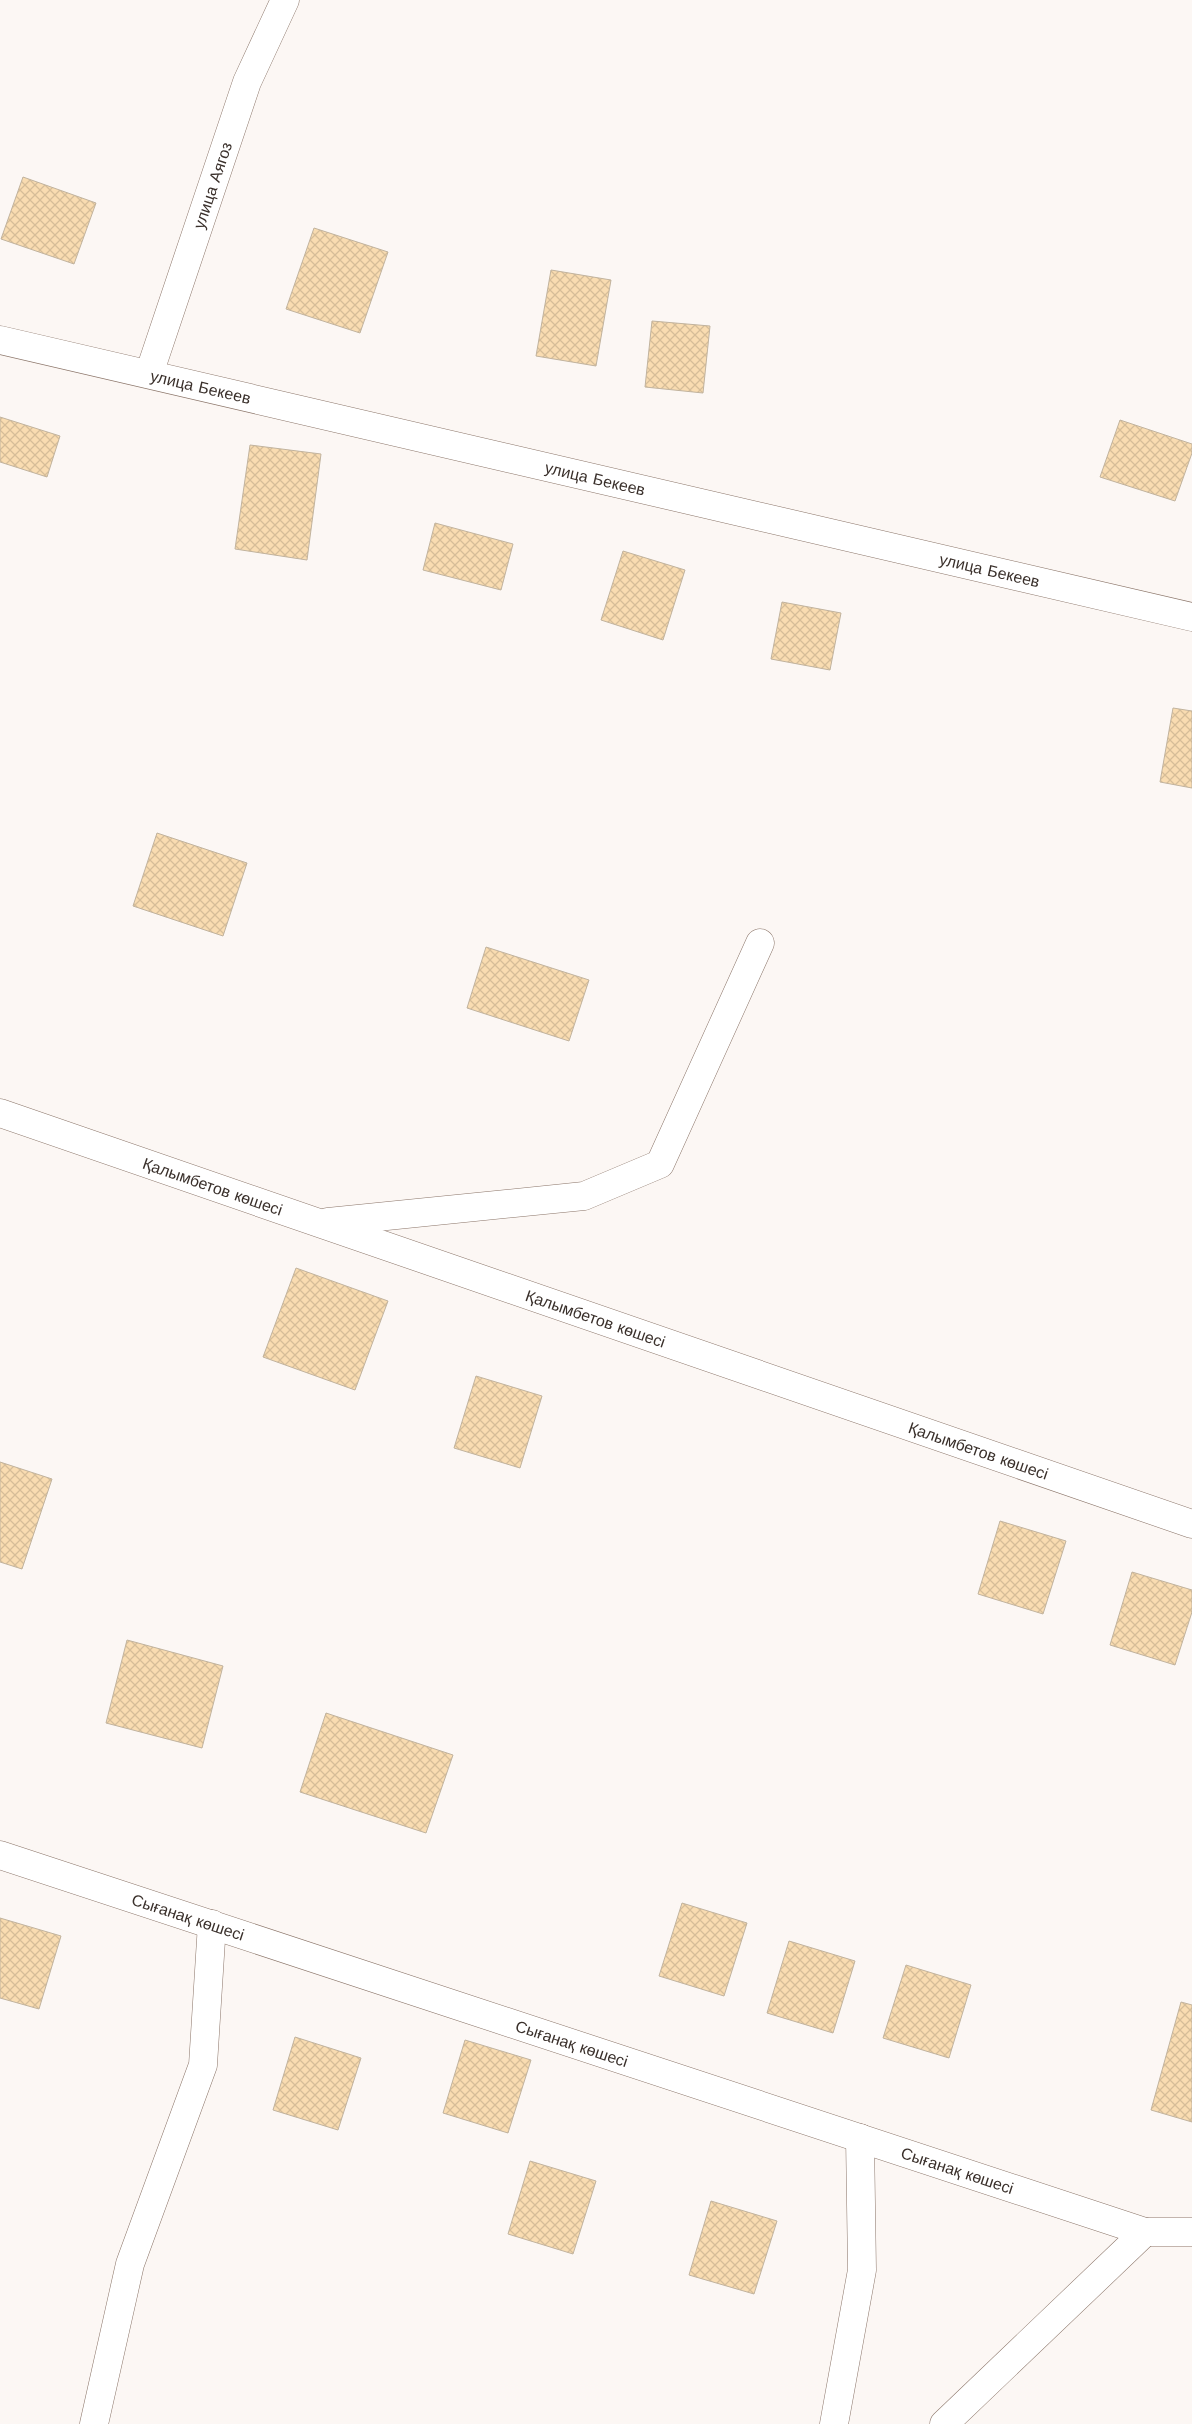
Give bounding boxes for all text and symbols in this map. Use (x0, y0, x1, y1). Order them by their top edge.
street label: улица Аягоз (189, 139, 236, 231)
street label: улица Бекеев (149, 366, 253, 407)
street label: улица Бекеев (543, 457, 647, 499)
street label: улица Бекеев (938, 549, 1042, 591)
street label: Қалымбетов көшесі (140, 1153, 285, 1219)
street label: Қалымбетов көшесі (523, 1285, 668, 1351)
street label: Қалымбетов көшесі (906, 1418, 1051, 1483)
street label: Сығанақ көшесі (129, 1890, 247, 1944)
street label: Сығанақ көшесі (513, 2016, 630, 2071)
street label: Сығанақ көшесі (899, 2143, 1016, 2198)

